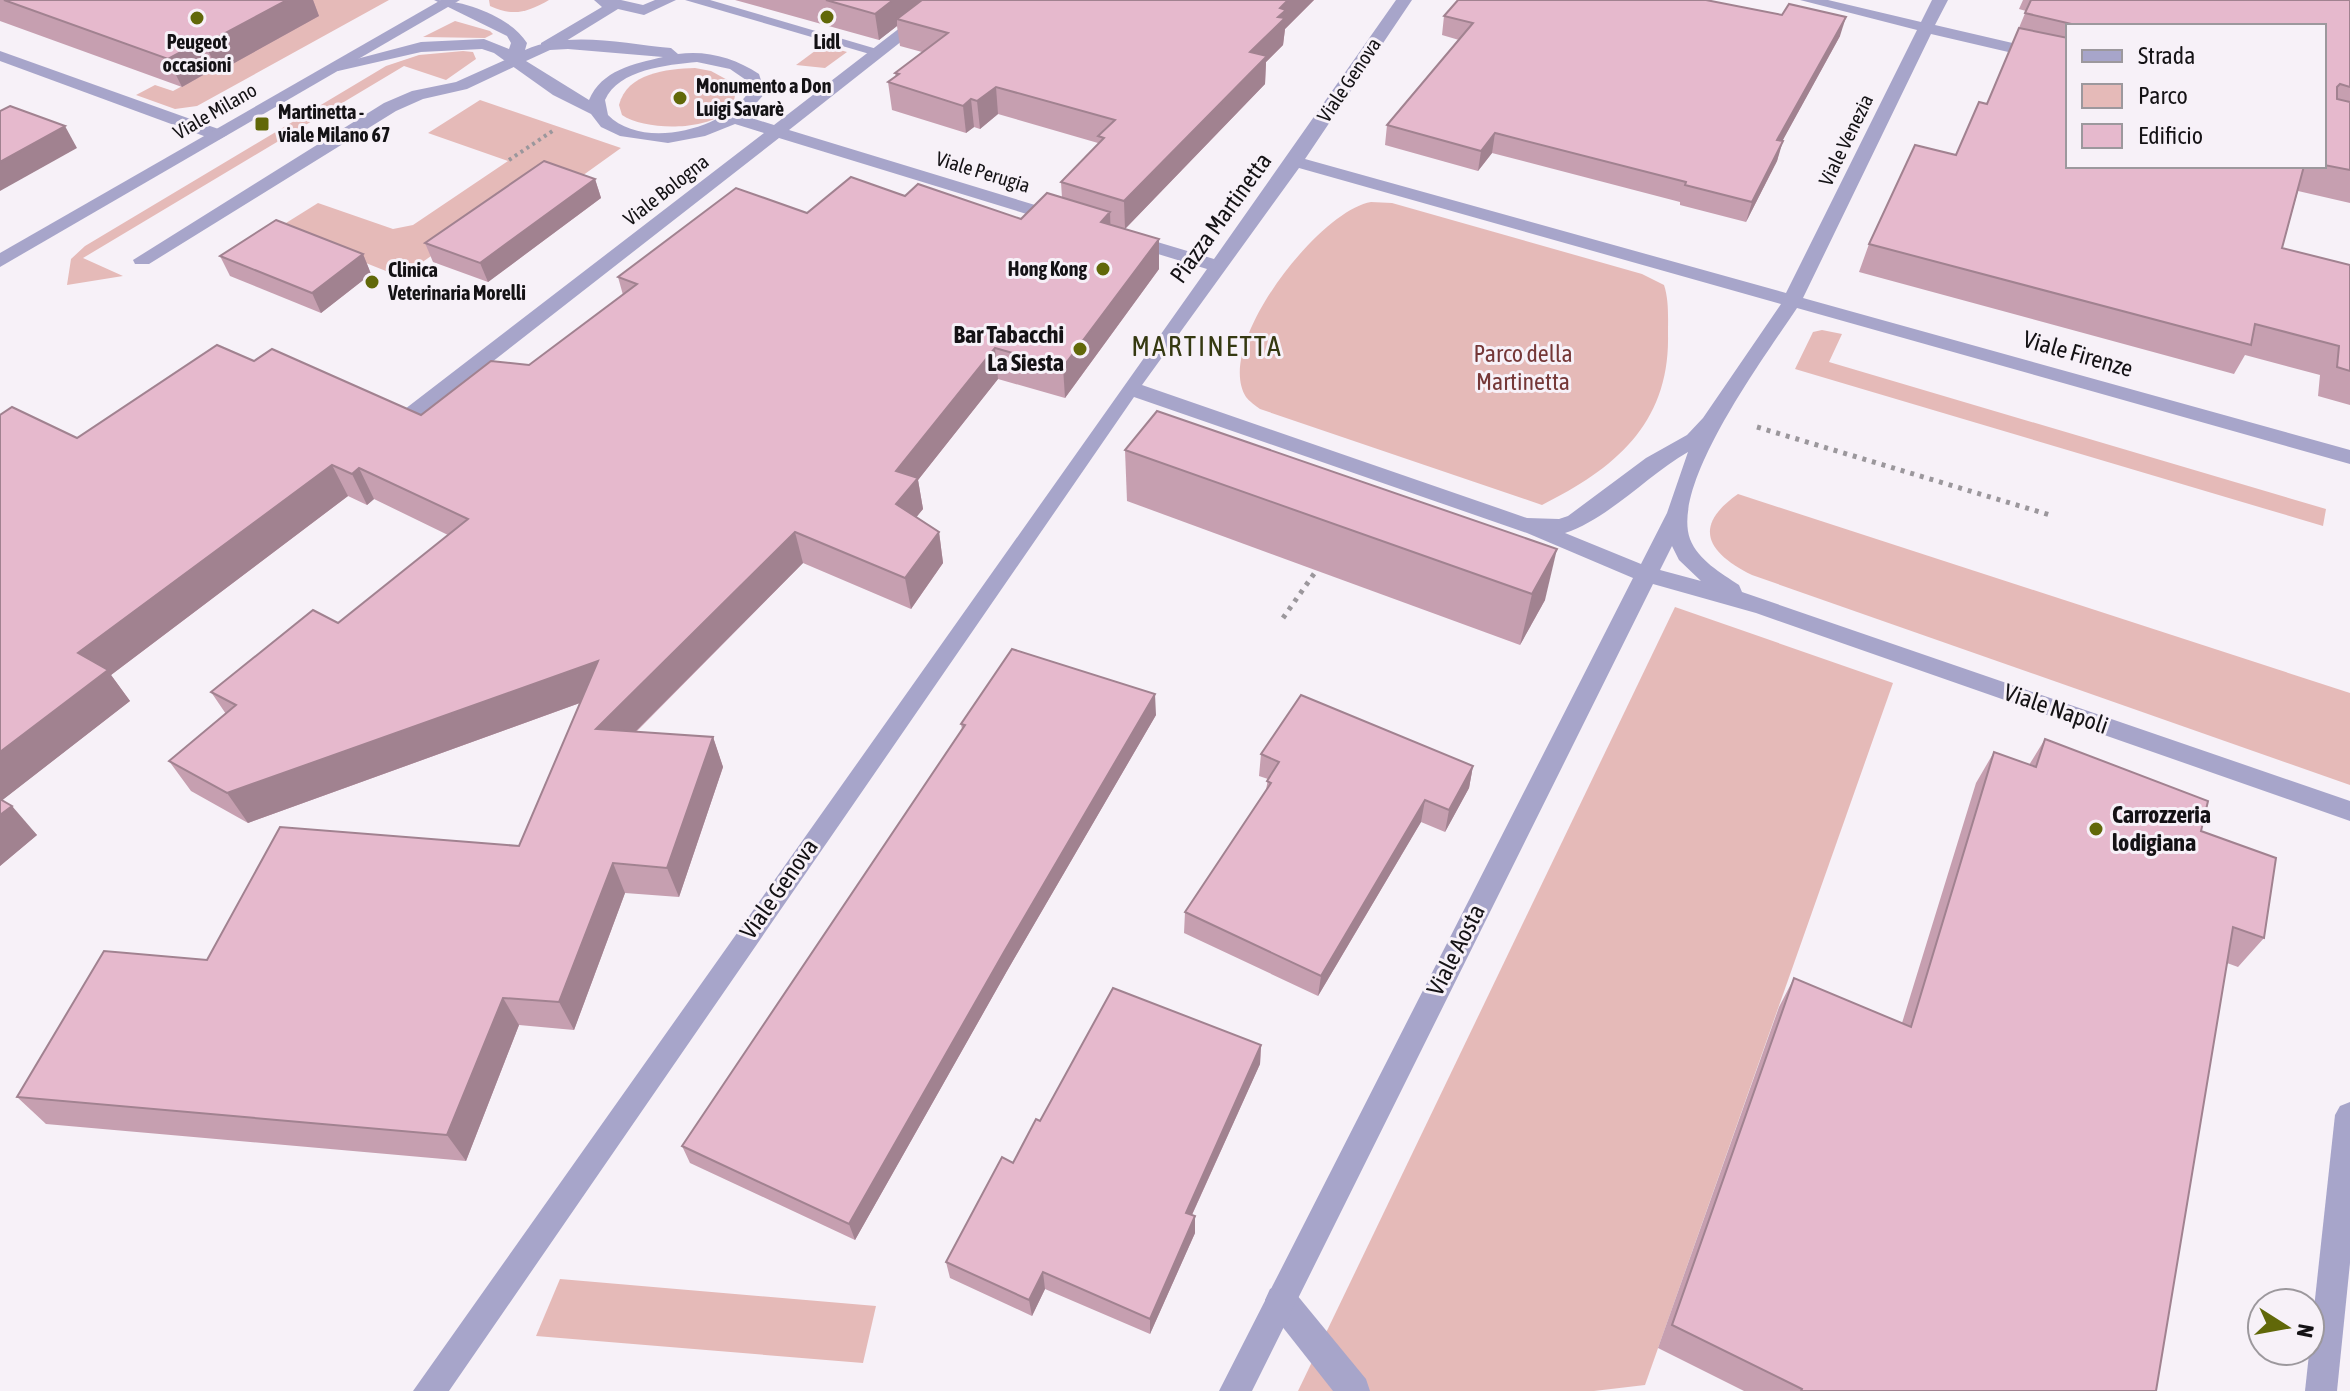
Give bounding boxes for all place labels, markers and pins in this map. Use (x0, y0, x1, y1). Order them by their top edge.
marker: Lidl (818, 8, 836, 26)
marker: Peugeot occasioni (188, 9, 206, 27)
place label: Peugeot occasioni (163, 30, 231, 76)
place label: Lidl (813, 30, 841, 53)
place label: Monumento a Don Luigi Savarè (696, 74, 831, 120)
marker: Monumento a Don Luigi Savarè (671, 89, 689, 107)
place label: Martinetta - viale Milano 67 (278, 100, 390, 146)
marker: Martinetta - viale Milano 67 (253, 115, 271, 133)
place label: Hong Kong (1008, 257, 1087, 280)
place label: Clinica Veterinaria Morelli (387, 258, 526, 304)
marker: Hong Kong (1094, 260, 1112, 278)
marker: Clinica Veterinaria Morelli (363, 273, 381, 291)
place label: Bar Tabacchi La Siesta (954, 321, 1064, 376)
marker: Bar Tabacchi La Siesta (1071, 340, 1089, 358)
place label: Carrozzeria lodigiana (2112, 801, 2211, 856)
marker: Carrozzeria lodigiana (2087, 820, 2105, 838)

